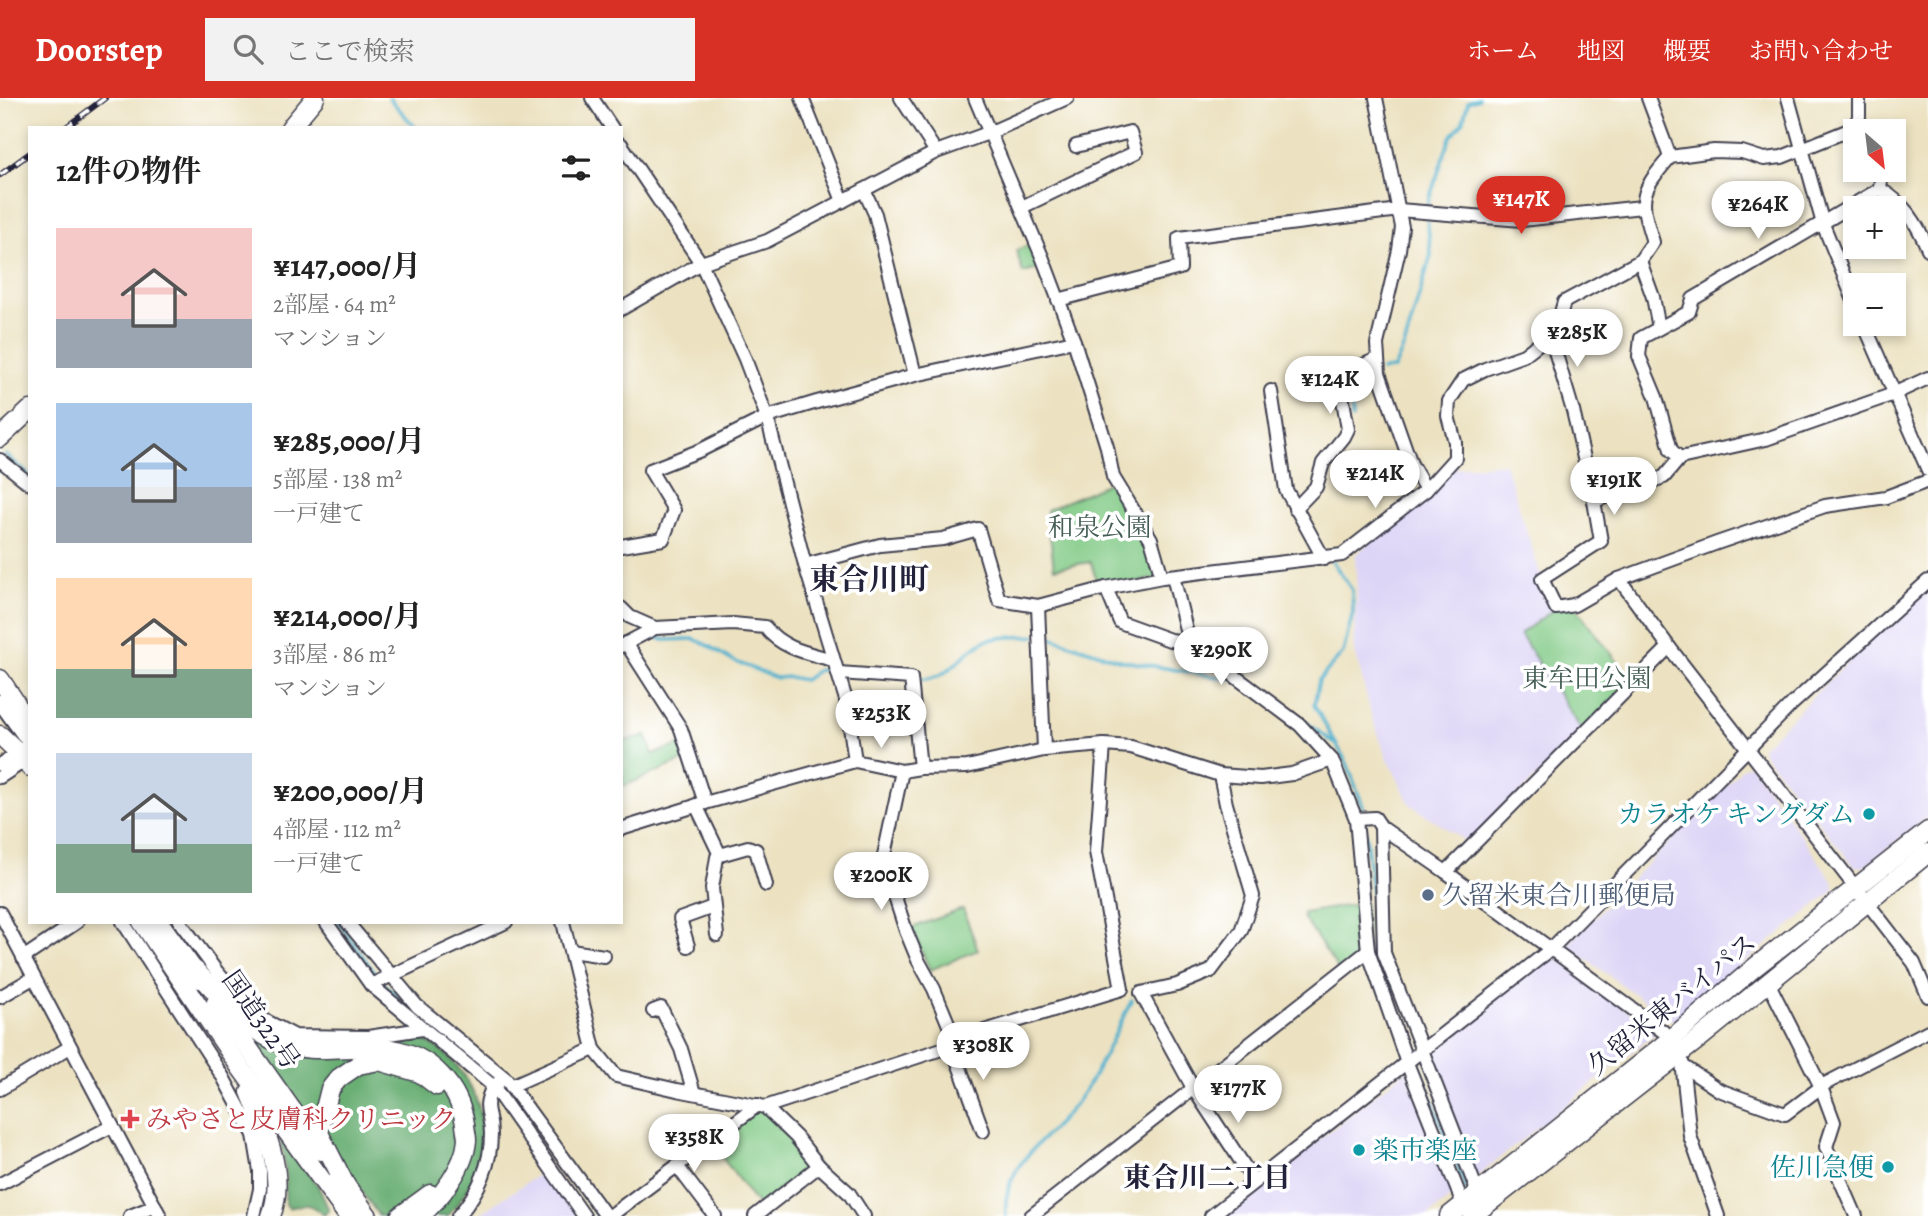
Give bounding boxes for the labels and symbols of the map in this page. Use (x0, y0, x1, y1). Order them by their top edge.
north arrow (1843, 119, 1906, 182)
pin: ¥147K (1472, 176, 1570, 236)
pin: ¥264K (1709, 181, 1807, 241)
pin: ¥285K (1528, 310, 1626, 369)
pin: ¥124K (1281, 356, 1379, 416)
pin: ¥214K (1326, 450, 1424, 510)
pin: ¥191K (1565, 458, 1663, 517)
park label: 和泉公園 (1048, 510, 1152, 545)
district label: 東合川町 (809, 559, 929, 599)
pin: ¥290K (1172, 628, 1270, 687)
park label: 東牟田公園 (1522, 661, 1652, 696)
pin: ¥253K (832, 690, 930, 750)
place label: カラオケ キングダム (1618, 797, 1855, 832)
marker: カラオケ キングダム (1861, 806, 1877, 822)
pin: ¥200K (832, 852, 930, 912)
place label: 久留米東合川郵便局 (1442, 878, 1676, 913)
marker: 久留米東合川郵便局 (1420, 887, 1436, 903)
street label: 久留米東バイパス (1580, 925, 1764, 1083)
street label: 国道322号 (214, 963, 308, 1077)
pin: ¥308K (934, 1023, 1032, 1082)
pin: ¥177K (1189, 1066, 1287, 1125)
place label: みやさと皮膚科クリニック (146, 1102, 456, 1137)
marker: みやさと皮膚科クリニック (120, 1109, 140, 1129)
pin: ¥358K (645, 1114, 743, 1174)
place label: 楽市楽座 (1373, 1133, 1477, 1168)
marker: 楽市楽座 (1351, 1142, 1367, 1158)
place label: 佐川急便 (1770, 1150, 1874, 1185)
district label: 東合川二丁目 (1123, 1159, 1291, 1197)
marker: 佐川急便 (1880, 1159, 1896, 1175)

